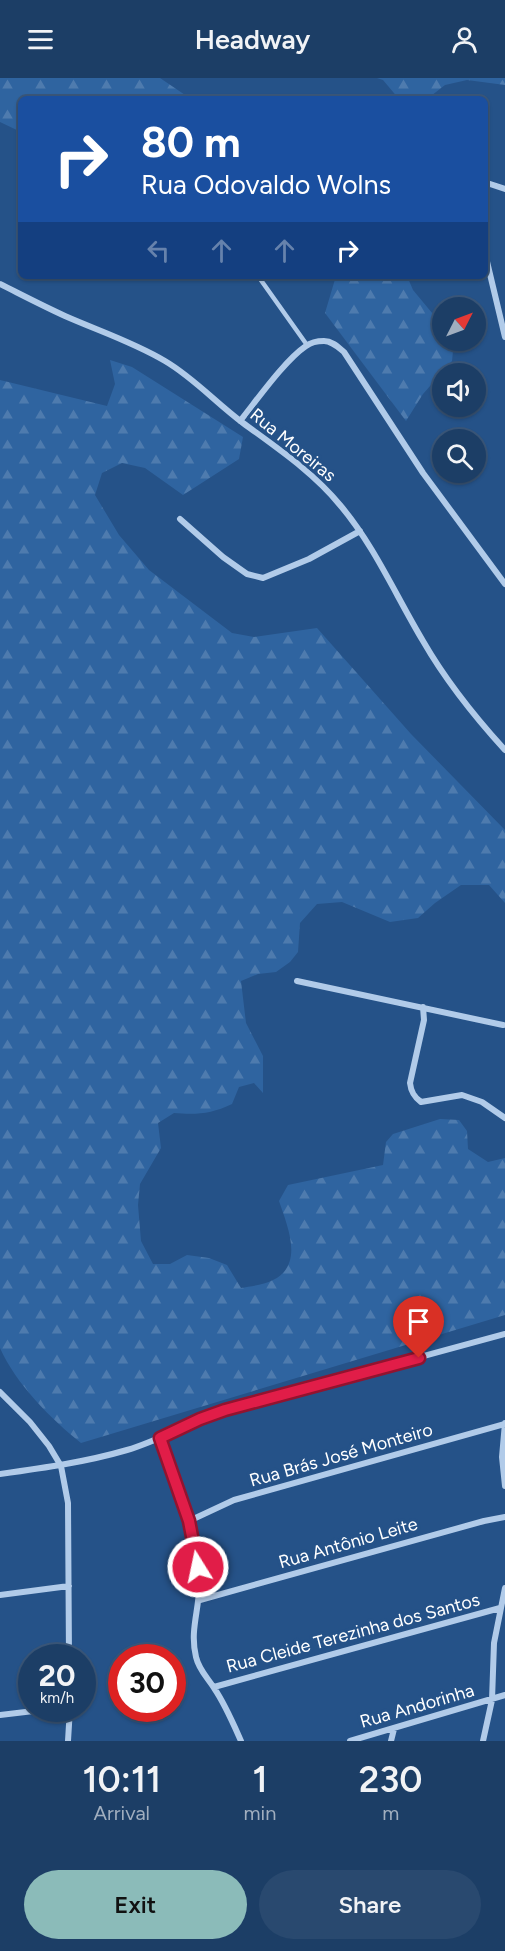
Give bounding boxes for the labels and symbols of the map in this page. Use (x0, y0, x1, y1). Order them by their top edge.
north arrow (432, 297, 486, 351)
street label: Rua Moreiras (246, 404, 340, 486)
pin (393, 1296, 444, 1358)
street label: Rua Brás José Monteiro (247, 1418, 435, 1492)
street label: Rua Antônio Leite (276, 1513, 420, 1573)
position arrow (166, 1535, 230, 1599)
street label: Rua Cleide Terezinha dos Santos (224, 1589, 482, 1677)
speed limit sign: 30 (108, 1644, 186, 1722)
street label: Rua Andorinha (357, 1679, 477, 1733)

